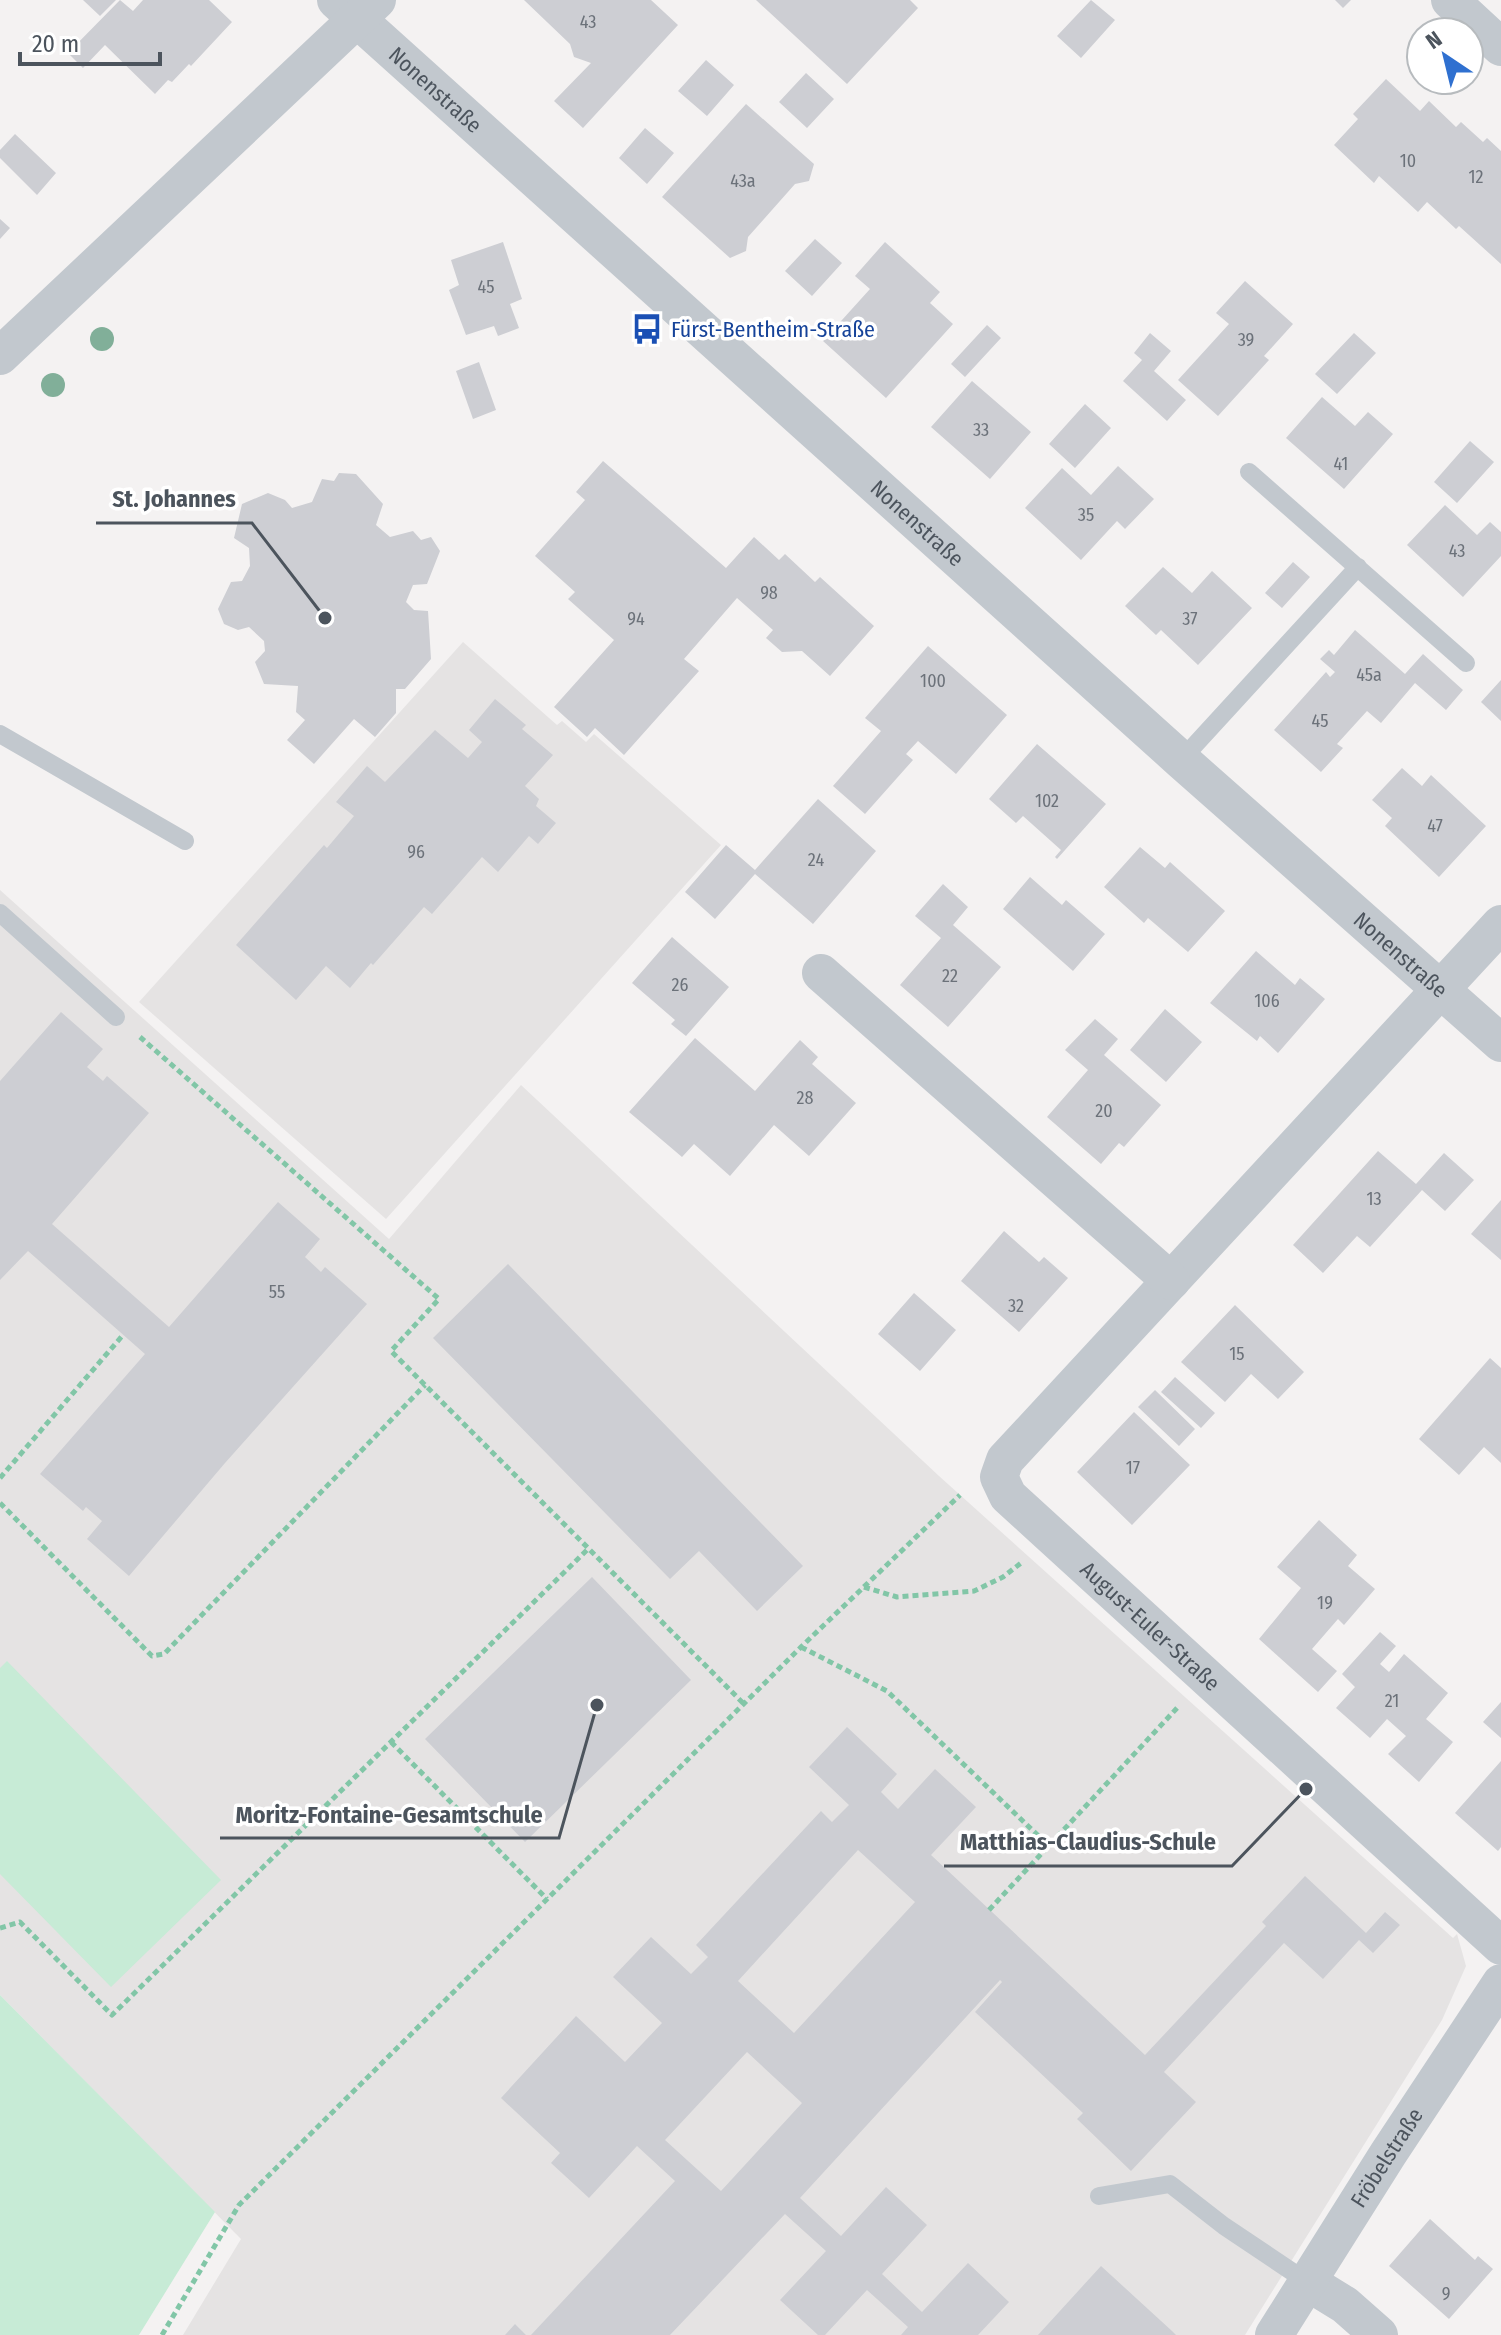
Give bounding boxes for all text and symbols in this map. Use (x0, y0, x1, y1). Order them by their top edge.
house number: 43 (580, 11, 596, 33)
scale bar (20, 16, 160, 66)
north arrow (1405, 16, 1485, 96)
text: N (1421, 25, 1447, 55)
text: 20 m (32, 30, 79, 58)
street label: Nonenstraße (383, 41, 488, 138)
house number: 10 (1400, 150, 1416, 172)
house number: 12 (1469, 166, 1484, 188)
house number: 43a (730, 170, 756, 192)
house number: 45 (478, 276, 494, 298)
bus stop icon: Fürst-Bentheim-Straße (630, 312, 664, 346)
place label: Fürst-Bentheim-Straße (671, 316, 875, 343)
house number: 39 (1238, 329, 1254, 351)
house number: 33 (973, 419, 989, 441)
house number: 41 (1334, 453, 1348, 475)
street label: Nonenstraße (865, 474, 970, 572)
callout: St. Johannes (96, 475, 252, 523)
text: St. Johannes (112, 485, 236, 513)
house number: 35 (1078, 504, 1094, 526)
house number: 43 (1449, 540, 1465, 562)
house number: 98 (760, 582, 778, 604)
house number: 94 (627, 608, 645, 630)
house number: 37 (1182, 608, 1198, 630)
house number: 45a (1356, 664, 1382, 686)
house number: 100 (920, 670, 946, 692)
house number: 45 (1312, 710, 1328, 732)
house number: 102 (1035, 790, 1059, 812)
house number: 47 (1427, 815, 1443, 837)
house number: 96 (407, 841, 425, 863)
house number: 24 (808, 849, 824, 871)
street label: Nonenstraße (1348, 906, 1453, 1003)
house number: 22 (942, 965, 958, 987)
house number: 26 (672, 974, 689, 996)
house number: 106 (1254, 990, 1280, 1012)
house number: 28 (797, 1087, 813, 1109)
house number: 20 (1095, 1100, 1113, 1122)
house number: 13 (1366, 1188, 1382, 1210)
house number: 55 (269, 1281, 285, 1303)
house number: 32 (1008, 1295, 1024, 1317)
house number: 15 (1229, 1343, 1245, 1365)
house number: 17 (1126, 1457, 1140, 1479)
street label: August-Euler-Straße (1075, 1555, 1226, 1696)
house number: 19 (1317, 1592, 1333, 1614)
house number: 21 (1385, 1690, 1399, 1712)
callout: Moritz-Fontaine-Gesamtschule (220, 1790, 559, 1838)
text: Moritz-Fontaine-Gesamtschule (235, 1801, 543, 1829)
callout: Matthias-Claudius-Schule (944, 1818, 1232, 1866)
text: Matthias-Claudius-Schule (960, 1828, 1216, 1856)
street label: Fröbelstraße (1344, 2103, 1428, 2212)
house number: 9 (1442, 2283, 1450, 2305)

